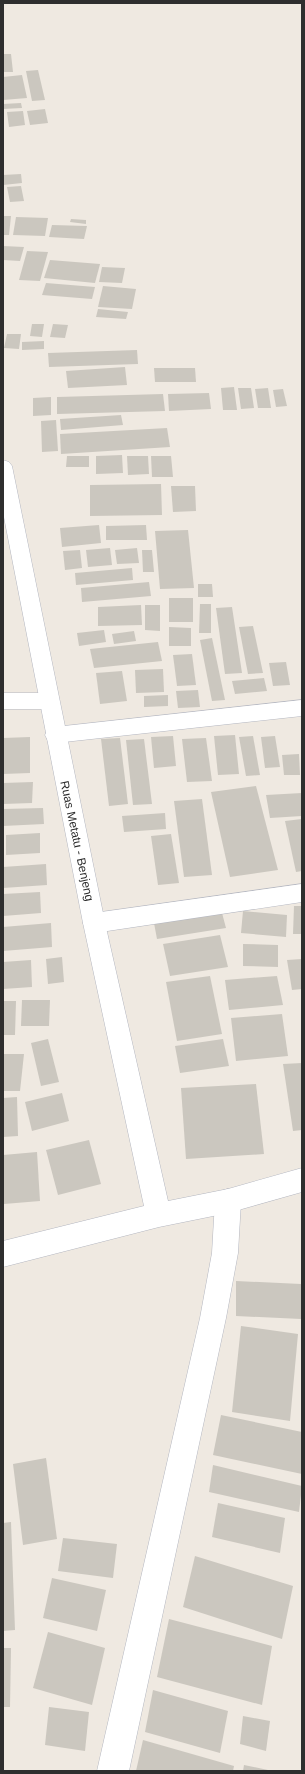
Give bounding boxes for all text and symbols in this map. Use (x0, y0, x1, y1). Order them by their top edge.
street label: Ruas Metatu - Benjeng (57, 780, 97, 902)

